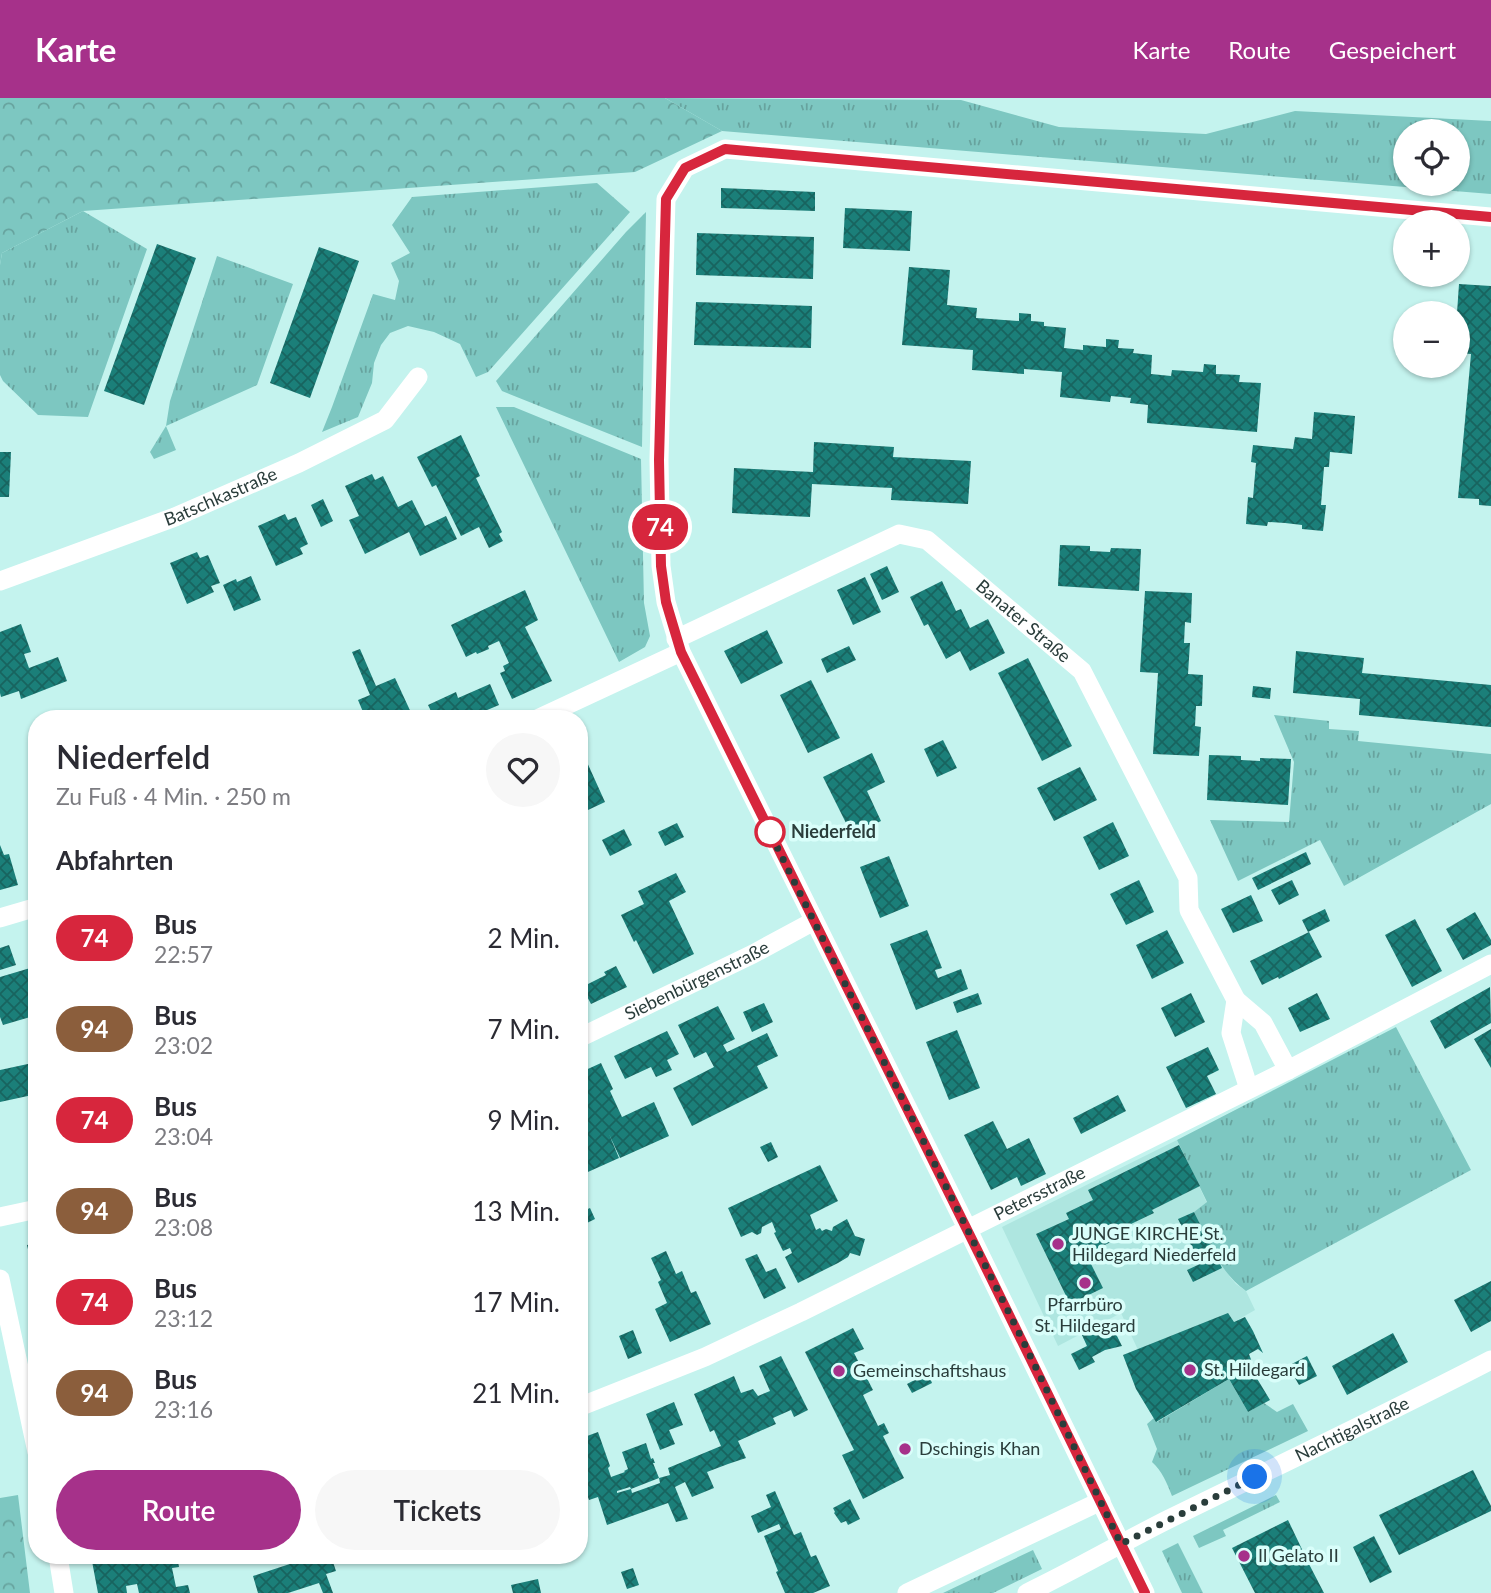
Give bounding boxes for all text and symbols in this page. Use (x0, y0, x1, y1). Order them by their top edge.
text: Karte (35, 29, 116, 69)
text: Karte (1133, 35, 1190, 64)
text: Route (1228, 35, 1291, 64)
text: Gespeichert (1329, 35, 1456, 64)
map controls (1393, 119, 1470, 378)
button: locate (1393, 119, 1470, 196)
button: + (1393, 210, 1470, 287)
button: − (1393, 301, 1470, 378)
street label: Batschkastraße (161, 462, 280, 530)
line badge: 74 (628, 504, 692, 550)
text: 74 (646, 512, 674, 541)
street label: Banater Straße (972, 574, 1076, 667)
button: heart (486, 733, 560, 807)
text: Niederfeld (56, 736, 210, 776)
text: Zu Fuß · 4 Min. · 250 m (56, 782, 291, 810)
marker: Niederfeld (755, 817, 785, 847)
place label: Niederfeld (791, 820, 876, 842)
text: Abfahrten (56, 844, 174, 876)
text: Bus (154, 908, 197, 940)
text: 2 Min. (487, 922, 560, 954)
text: 74 (81, 923, 108, 952)
street label: Siebenbürgenstraße (621, 935, 773, 1024)
text: 22:57 (154, 940, 213, 968)
text: Bus (154, 999, 197, 1031)
text: 7 Min. (487, 1013, 560, 1045)
text: 94 (81, 1014, 108, 1043)
text: 23:02 (154, 1031, 213, 1059)
text: Bus (154, 1090, 197, 1122)
text: 9 Min. (487, 1104, 560, 1136)
text: 74 (81, 1105, 108, 1134)
text: 23:04 (154, 1122, 213, 1150)
street label: Petersstraße (990, 1161, 1089, 1225)
text: Bus (154, 1181, 197, 1213)
text: 13 Min. (472, 1195, 560, 1227)
text: 94 (81, 1196, 108, 1225)
text: 23:08 (154, 1213, 213, 1241)
place label: JUNGE KIRCHE St. Hildegard Niederfeld (1072, 1222, 1236, 1265)
marker: JUNGE KIRCHE St. Hildegard Niederfeld (1050, 1236, 1066, 1252)
text: Bus (154, 1272, 197, 1304)
marker: Pfarrbüro St. Hildegard (1077, 1275, 1093, 1291)
text: 17 Min. (472, 1286, 560, 1318)
text: 74 (81, 1287, 108, 1316)
place label: Pfarrbüro St. Hildegard (1034, 1293, 1136, 1336)
text: 23:12 (154, 1304, 213, 1332)
place label: St. Hildegard (1204, 1358, 1305, 1380)
place label: Gemeinschaftshaus (853, 1359, 1007, 1381)
marker: St. Hildegard (1182, 1362, 1198, 1378)
text: Bus (154, 1363, 197, 1395)
marker: Gemeinschaftshaus (831, 1363, 847, 1379)
text: 21 Min. (472, 1377, 560, 1409)
text: 94 (81, 1378, 108, 1407)
street label: Nachtigalstraße (1291, 1391, 1412, 1466)
text: 23:16 (154, 1395, 213, 1423)
place label: Dschingis Khan (919, 1437, 1040, 1459)
marker: Dschingis Khan (897, 1441, 913, 1457)
your location (1237, 1459, 1272, 1494)
button: Route (56, 1470, 301, 1550)
button: Tickets (315, 1470, 560, 1550)
place label: Il Gelato II (1258, 1544, 1339, 1566)
marker: Il Gelato II (1236, 1548, 1252, 1564)

